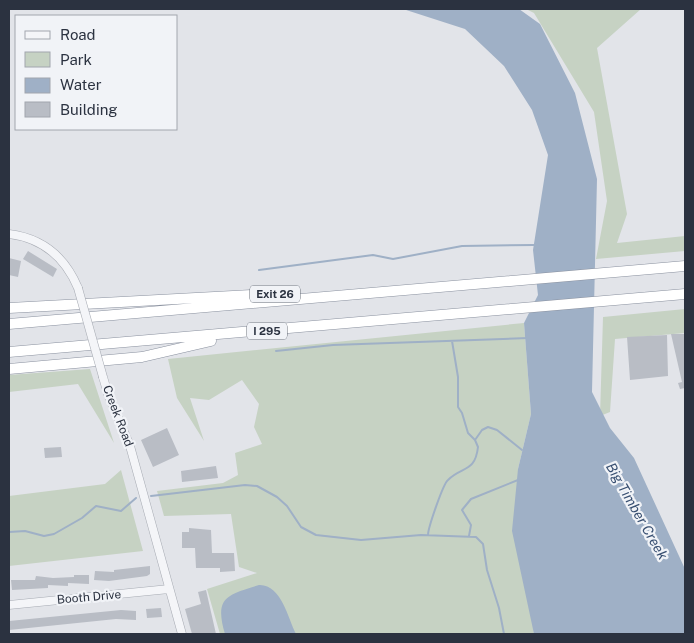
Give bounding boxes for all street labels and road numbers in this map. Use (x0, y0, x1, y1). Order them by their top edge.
road number: Exit 26 (250, 286, 300, 302)
road number: I 295 (247, 322, 287, 340)
street label: Creek Road (100, 383, 136, 449)
street label: Booth Drive (56, 587, 122, 607)

